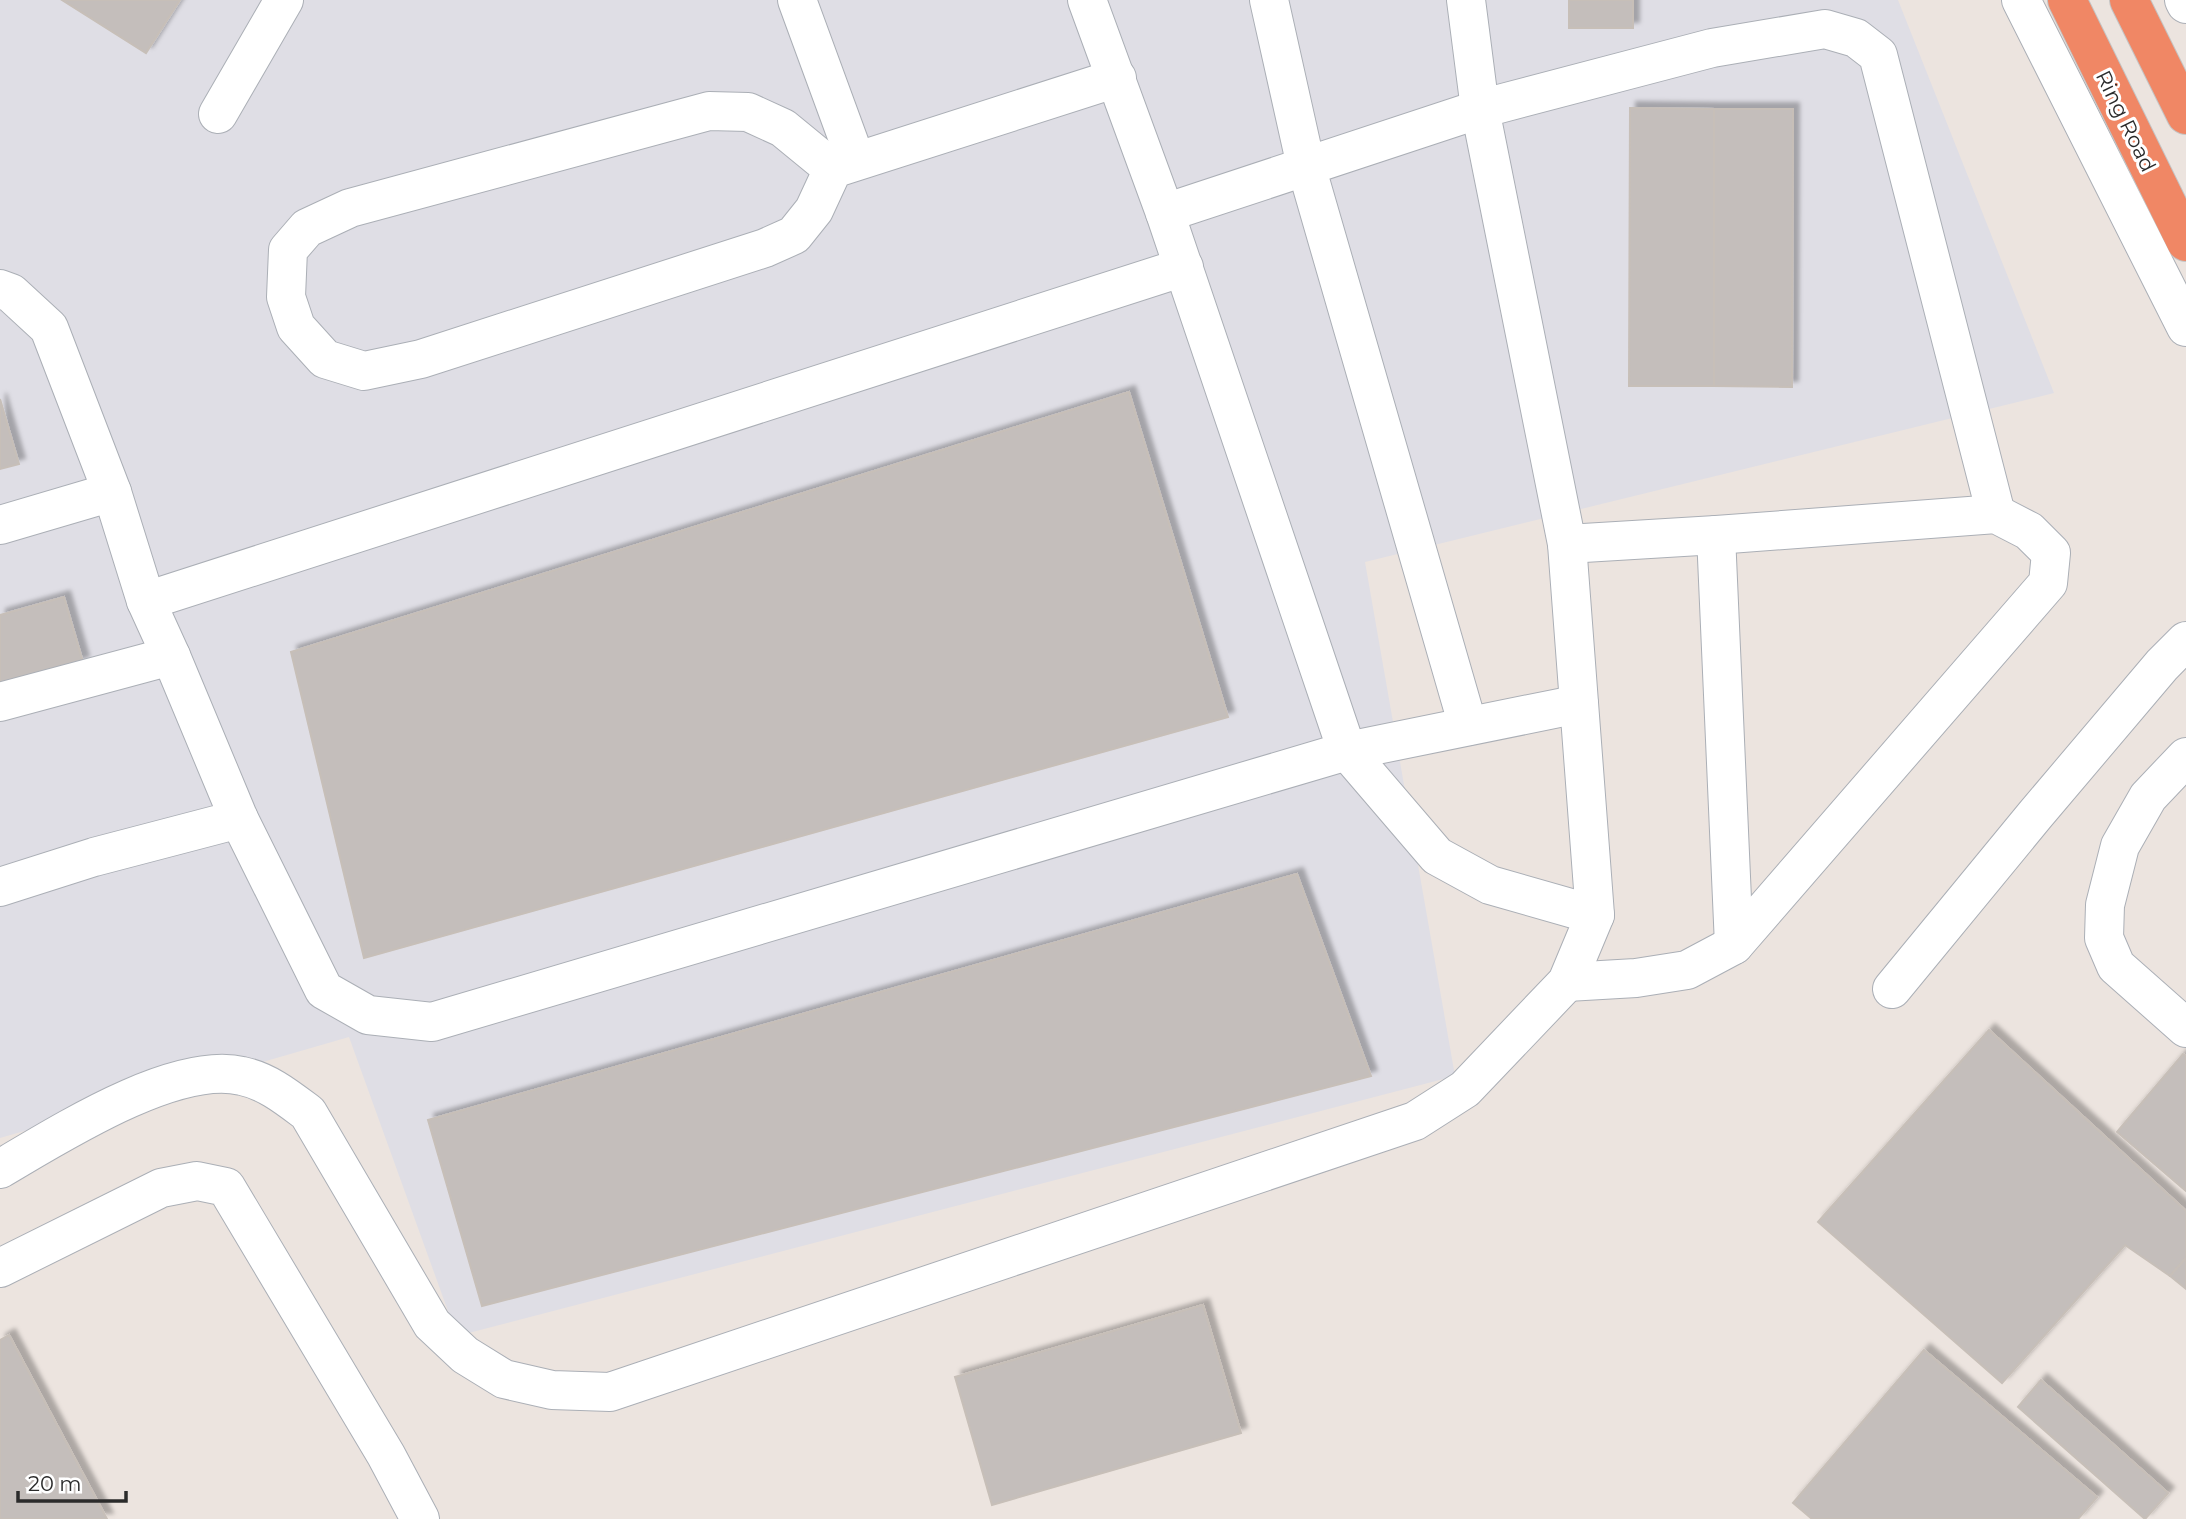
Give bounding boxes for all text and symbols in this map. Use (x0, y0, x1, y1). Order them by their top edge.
street label: Ring Road (2091, 66, 2161, 176)
scale bar (18, 1460, 126, 1504)
text: 20 m (28, 1471, 82, 1496)

